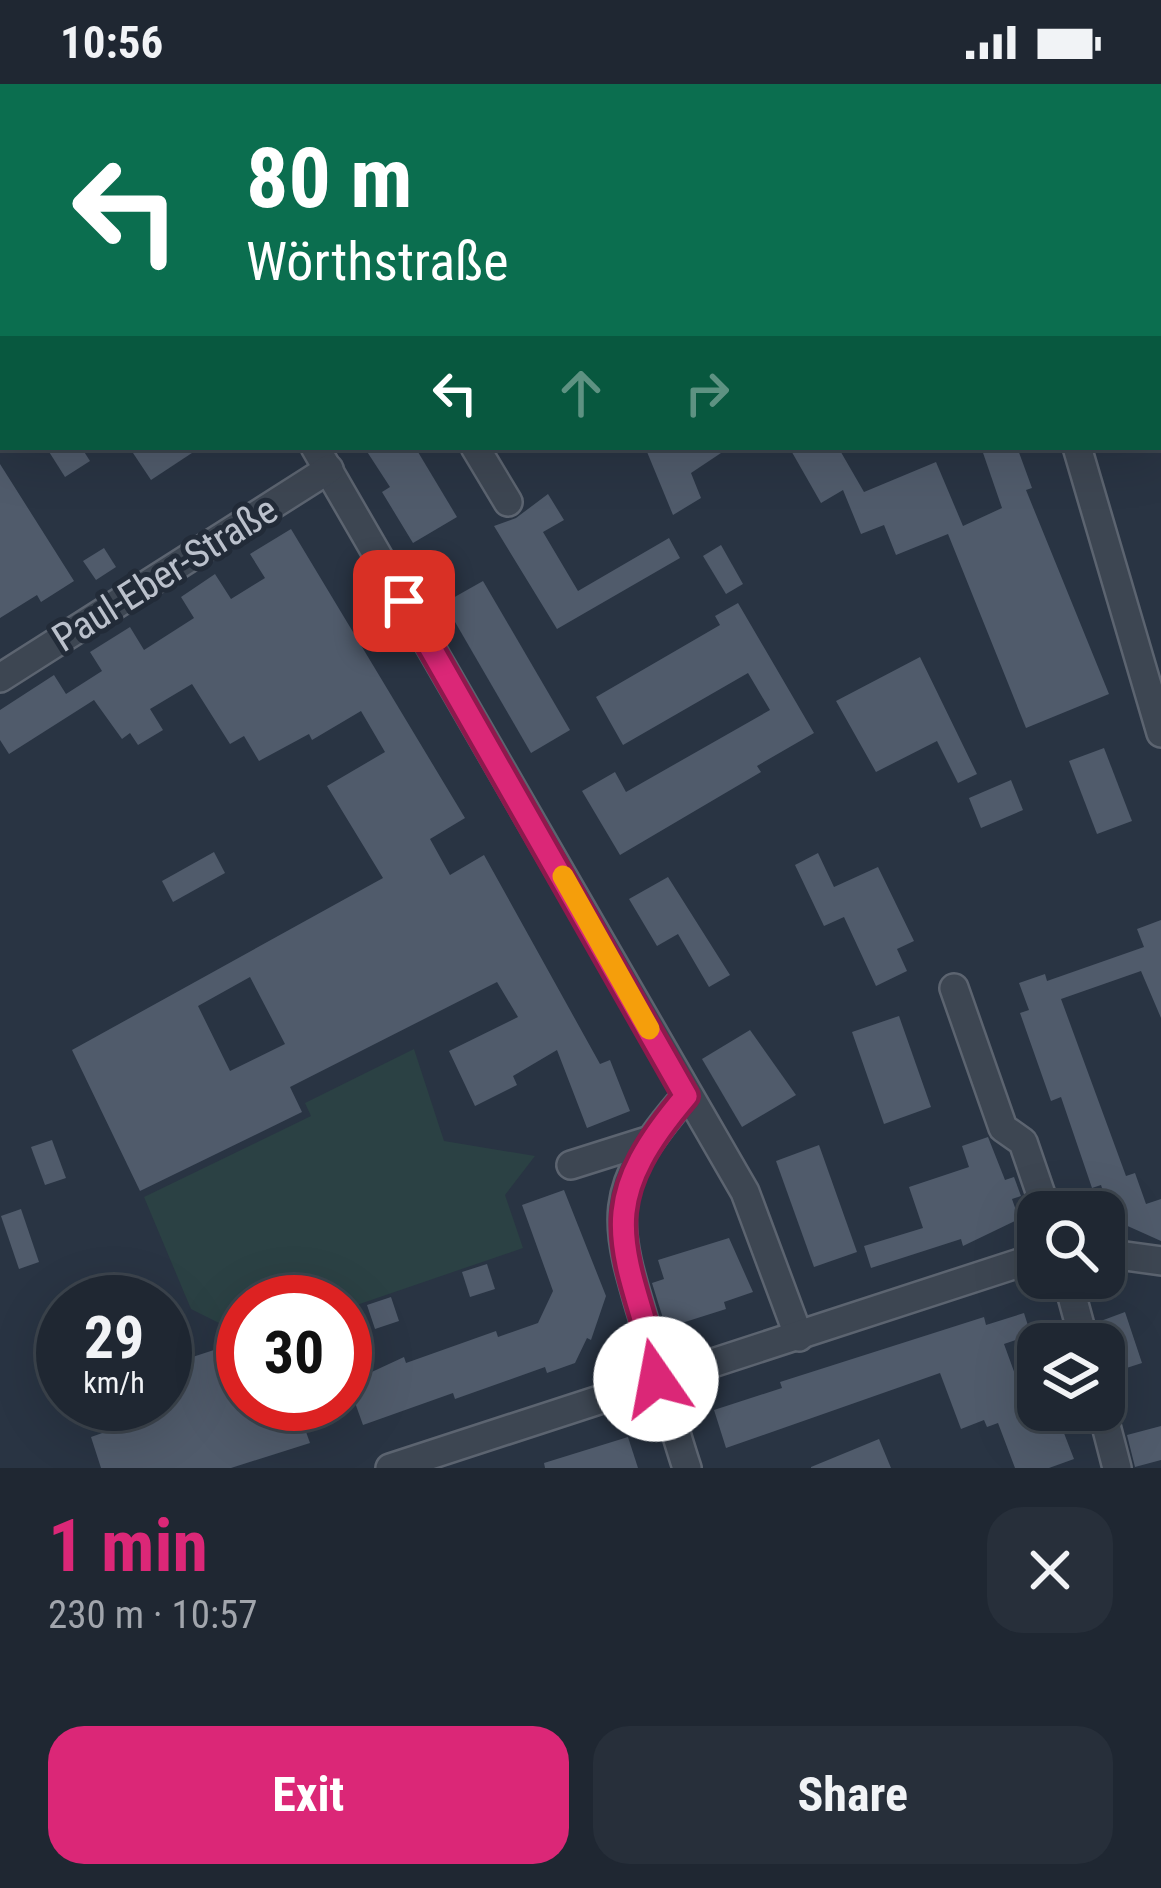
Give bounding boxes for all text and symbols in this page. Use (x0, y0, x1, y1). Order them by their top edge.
text: 10:56 (60, 16, 163, 69)
text: 80 m (246, 129, 413, 228)
icon: left (48, 132, 204, 288)
text: Wörthstraße (246, 230, 509, 293)
icon: left (422, 360, 488, 426)
icon: ahead (548, 360, 614, 426)
icon: right (674, 360, 740, 426)
street label: Paul-Eber-Straße (44, 487, 286, 661)
pin (353, 550, 455, 652)
icon: arrive (371, 568, 437, 634)
map controls (1017, 1191, 1125, 1431)
button: search (1017, 1191, 1125, 1299)
speed limit sign: 30 (216, 1275, 372, 1431)
text: 29 (84, 1302, 144, 1373)
position arrow (593, 1316, 719, 1442)
button: layers (1017, 1323, 1125, 1431)
text: km/h (83, 1365, 145, 1400)
text: 1 min (48, 1504, 208, 1589)
button: close (987, 1507, 1113, 1633)
text: 230 m · 10:57 (48, 1592, 258, 1638)
button: Exit (48, 1726, 569, 1864)
button: Share (593, 1726, 1113, 1864)

